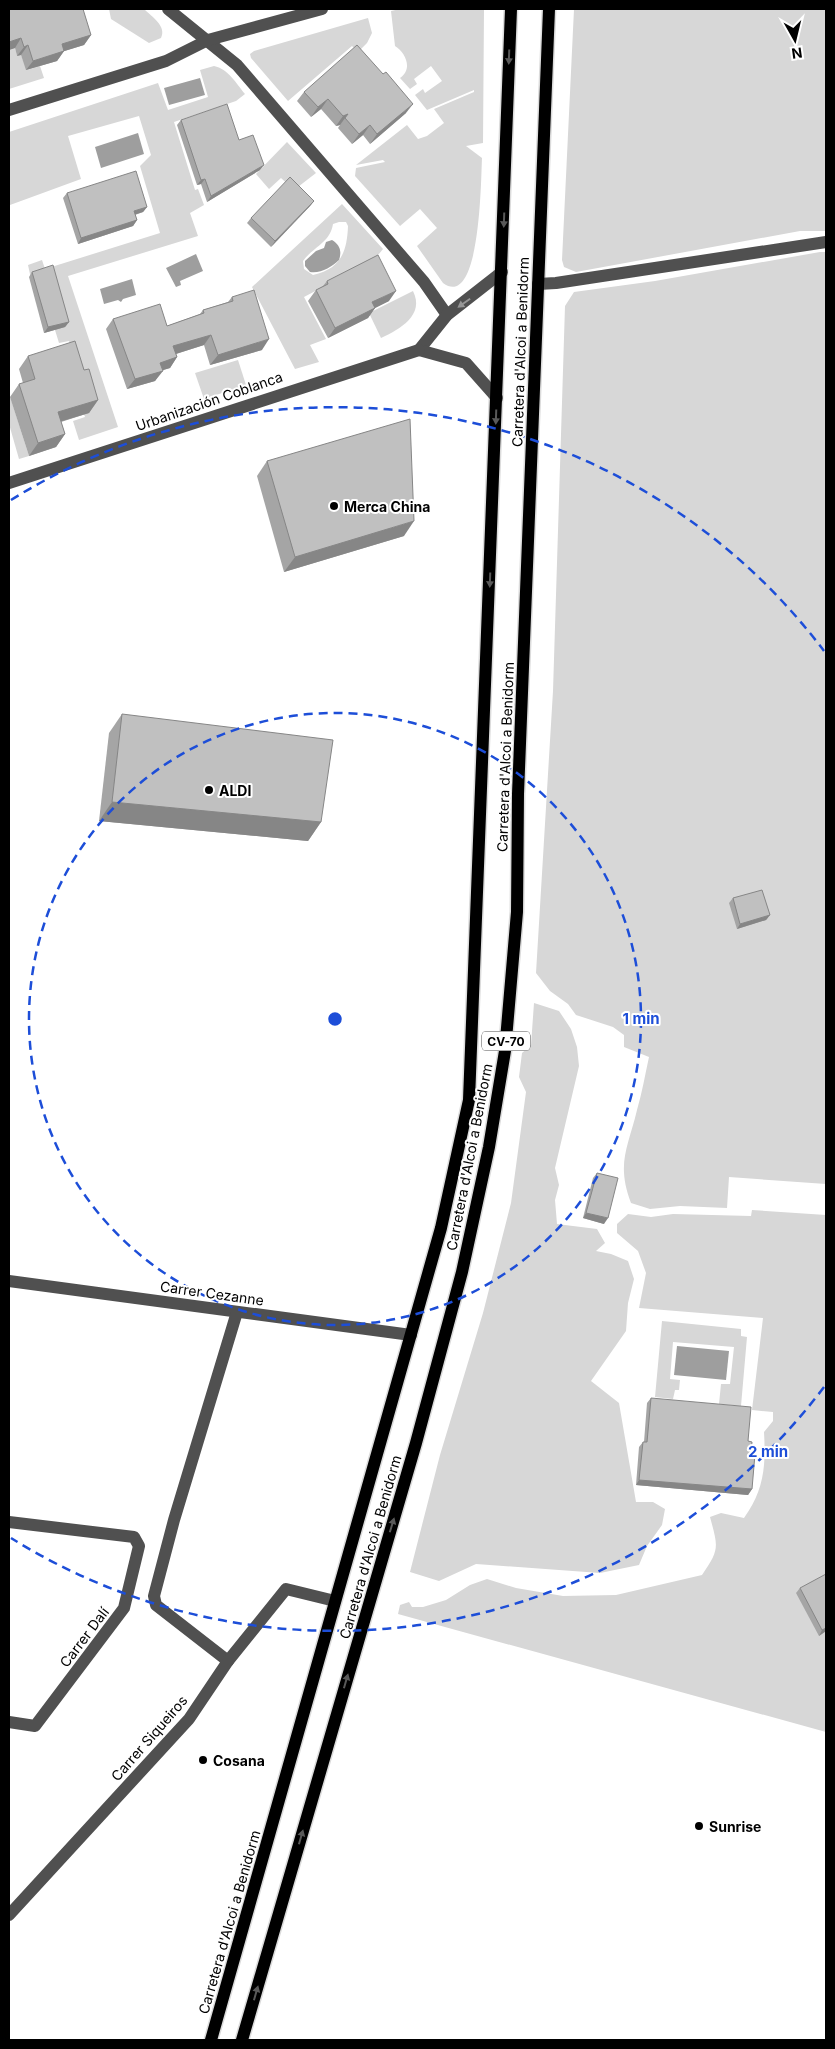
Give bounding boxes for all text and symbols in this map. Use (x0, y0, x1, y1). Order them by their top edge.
north arrow (770, 15, 820, 65)
text: N (790, 44, 803, 63)
one-way arrow (505, 50, 513, 66)
one-way arrow (500, 212, 508, 228)
street label: Carretera d'Alcoi a Benidorm (508, 257, 532, 447)
one-way arrow (457, 298, 471, 308)
street label: Urbanización Coblanca (133, 368, 285, 434)
one-way arrow (492, 409, 500, 425)
place label: Merca China (344, 498, 430, 515)
marker: Merca China (328, 500, 340, 512)
one-way arrow (485, 572, 493, 588)
street label: Carretera d'Alcoi a Benidorm (493, 662, 517, 852)
place label: ALDI (219, 782, 251, 799)
marker: ALDI (203, 784, 215, 796)
text: 1 min (622, 1009, 660, 1028)
centre of rings (326, 1010, 344, 1028)
road number: CV-70 (482, 1032, 530, 1050)
street label: Carretera d'Alcoi a Benidorm (442, 1062, 496, 1252)
street label: Carrer Cezanne (159, 1277, 265, 1309)
text: 2 min (748, 1442, 788, 1461)
street label: Carretera d'Alcoi a Benidorm (336, 1453, 404, 1641)
one-way arrow (388, 1518, 396, 1533)
street label: Carrer Dalí (56, 1603, 112, 1670)
one-way arrow (342, 1674, 350, 1689)
street label: Carrer Siqueiros (107, 1692, 191, 1784)
place label: Cosana (213, 1752, 265, 1769)
marker: Cosana (197, 1754, 209, 1766)
place label: Sunrise (709, 1818, 761, 1835)
marker: Sunrise (693, 1820, 705, 1832)
street label: Carretera d'Alcoi a Benidorm (195, 1828, 263, 2016)
one-way arrow (297, 1830, 305, 1845)
one-way arrow (252, 1986, 260, 2001)

